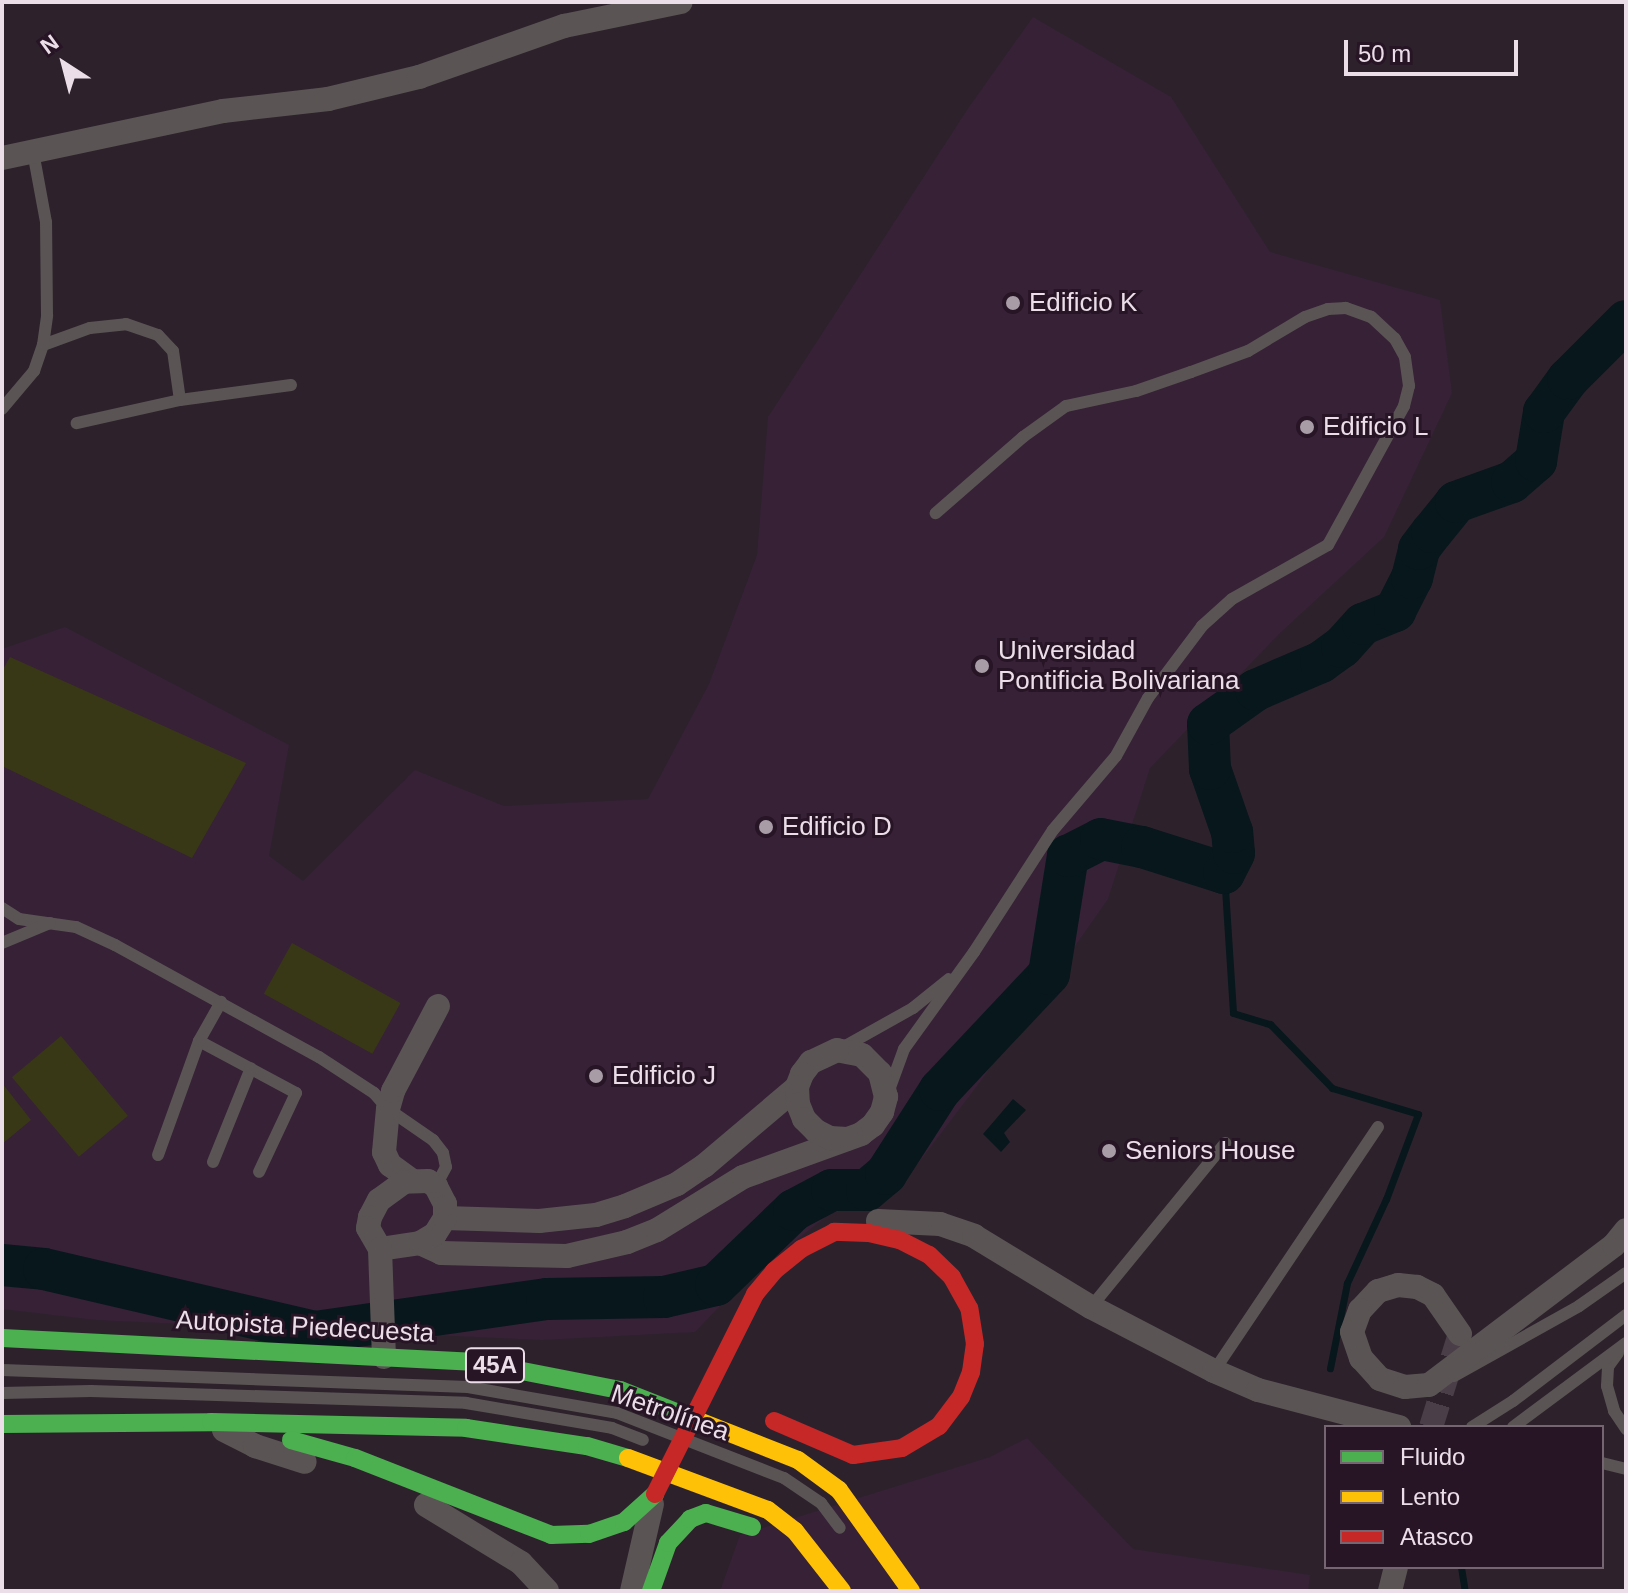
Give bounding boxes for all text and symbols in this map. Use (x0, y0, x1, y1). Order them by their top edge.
north arrow (24, 24, 104, 104)
scale bar (1348, 24, 1522, 74)
text: N (36, 29, 63, 59)
text: 50 m (1358, 40, 1411, 67)
place label: Edificio K (1029, 287, 1137, 319)
marker: Edificio K (1004, 294, 1022, 312)
place label: Edificio L (1323, 411, 1428, 443)
marker: Edificio L (1298, 418, 1316, 436)
place label: Universidad Pontificia Bolivariana (998, 635, 1239, 696)
marker: Universidad Pontificia Bolivariana (973, 657, 991, 675)
place label: Edificio D (782, 811, 892, 843)
marker: Edificio D (757, 818, 775, 836)
place label: Edificio J (612, 1060, 716, 1092)
marker: Edificio J (587, 1067, 605, 1085)
place label: Seniors House (1125, 1135, 1296, 1167)
marker: Seniors House (1100, 1142, 1118, 1160)
street label: Autopista Piedecuesta (175, 1305, 435, 1349)
road number: 45A (463, 1345, 527, 1385)
street label: Metrolínea (607, 1378, 733, 1448)
legend (1324, 1425, 1604, 1569)
text: Fluido (1400, 1443, 1465, 1470)
text: Lento (1400, 1483, 1460, 1510)
text: Atasco (1400, 1523, 1473, 1550)

